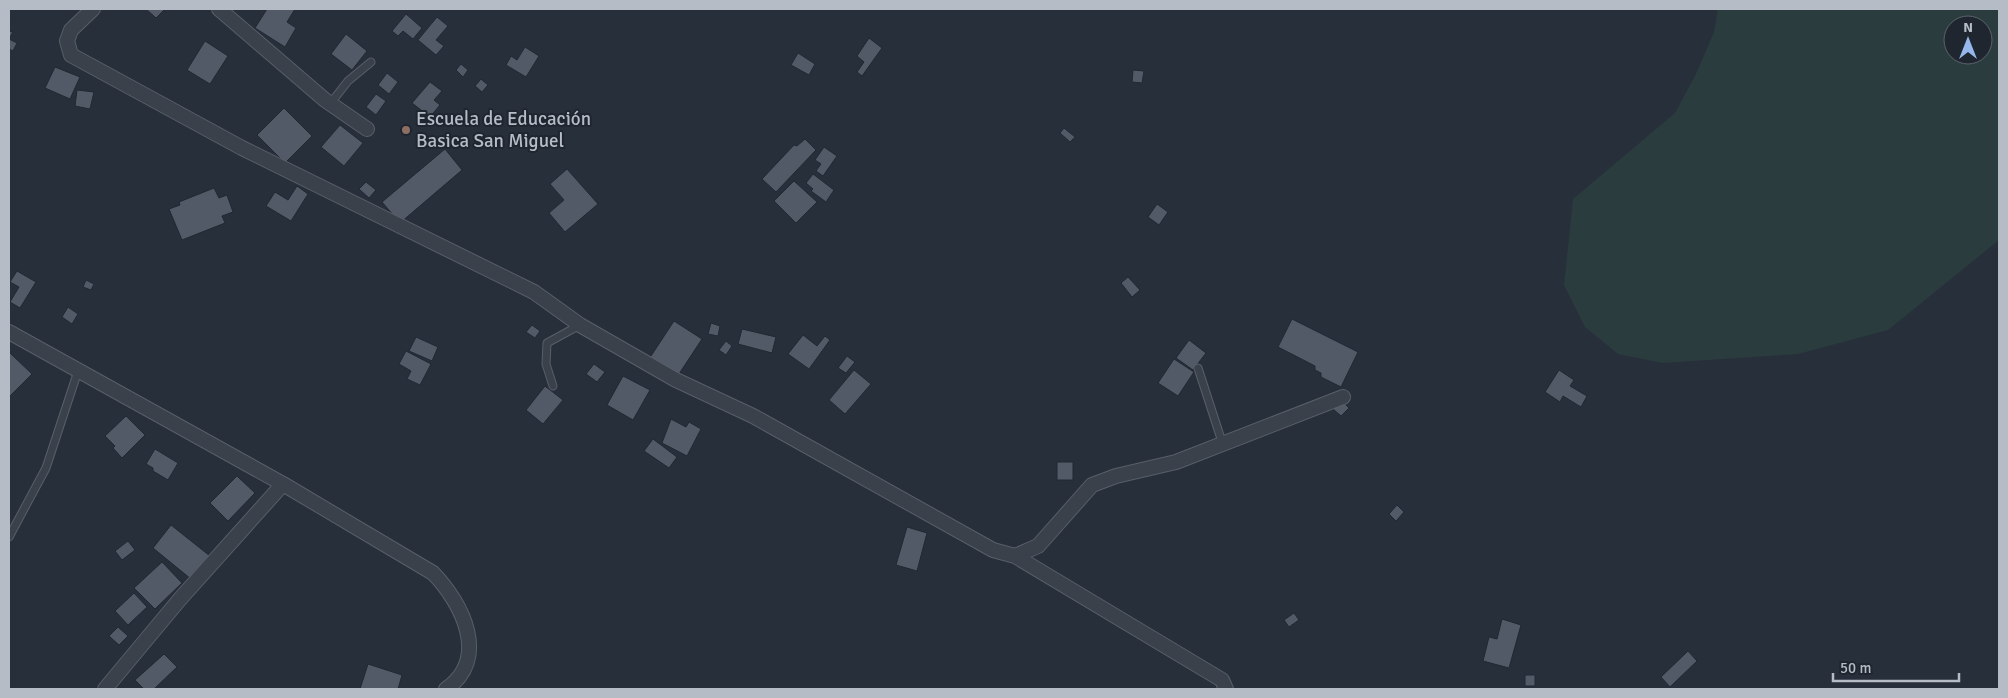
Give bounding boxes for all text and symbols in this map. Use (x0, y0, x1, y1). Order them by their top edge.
north arrow (1943, 15, 1993, 65)
text: N (1963, 19, 1973, 36)
place label: Escuela de Educación Basica San Miguel (416, 107, 591, 153)
marker: Escuela de Educación Basica San Miguel (400, 124, 412, 136)
scale bar (1833, 650, 1959, 682)
text: 50 m (1840, 659, 1871, 677)

